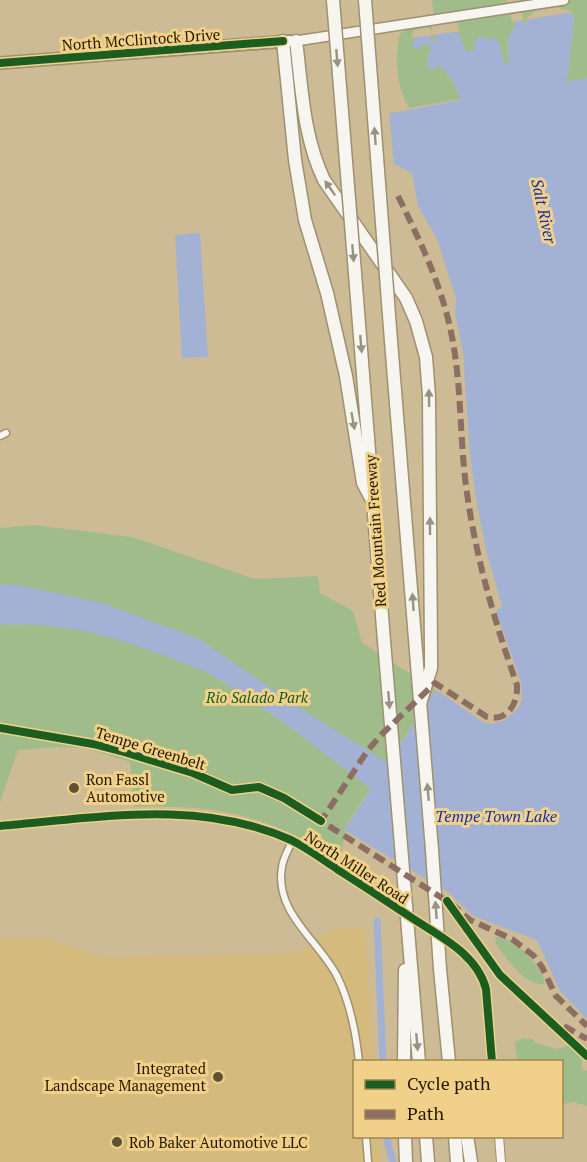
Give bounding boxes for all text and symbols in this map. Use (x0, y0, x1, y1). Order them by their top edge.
street label: North McClintock Drive (61, 23, 221, 55)
one-way arrow (332, 49, 342, 68)
one-way arrow (371, 126, 380, 145)
water label: Salt River (526, 177, 562, 246)
one-way arrow (325, 180, 336, 196)
one-way arrow (348, 243, 358, 262)
one-way arrow (356, 335, 366, 354)
one-way arrow (424, 388, 434, 407)
one-way arrow (349, 411, 358, 430)
street label: Red Mountain Freeway (360, 454, 390, 608)
one-way arrow (425, 516, 435, 535)
one-way arrow (408, 592, 418, 611)
park label: Rio Salado Park (205, 687, 309, 707)
one-way arrow (384, 690, 394, 709)
street label: Tempe Greenbelt (93, 722, 209, 774)
place label: Ron Fassl Automotive (86, 769, 165, 806)
marker: Ron Fassl Automotive (67, 781, 81, 795)
one-way arrow (423, 783, 432, 802)
water label: Tempe Town Lake (435, 805, 557, 827)
street label: North Miller Road (301, 826, 413, 908)
one-way arrow (432, 901, 441, 920)
one-way arrow (413, 1033, 422, 1052)
place label: Integrated Landscape Management (45, 1058, 206, 1095)
legend (353, 1060, 563, 1138)
marker: Integrated Landscape Management (211, 1070, 225, 1084)
text: Cycle path (407, 1071, 491, 1095)
text: Path (407, 1101, 444, 1125)
place label: Rob Baker Automotive LLC (129, 1132, 308, 1152)
marker: Rob Baker Automotive LLC (110, 1135, 124, 1149)

